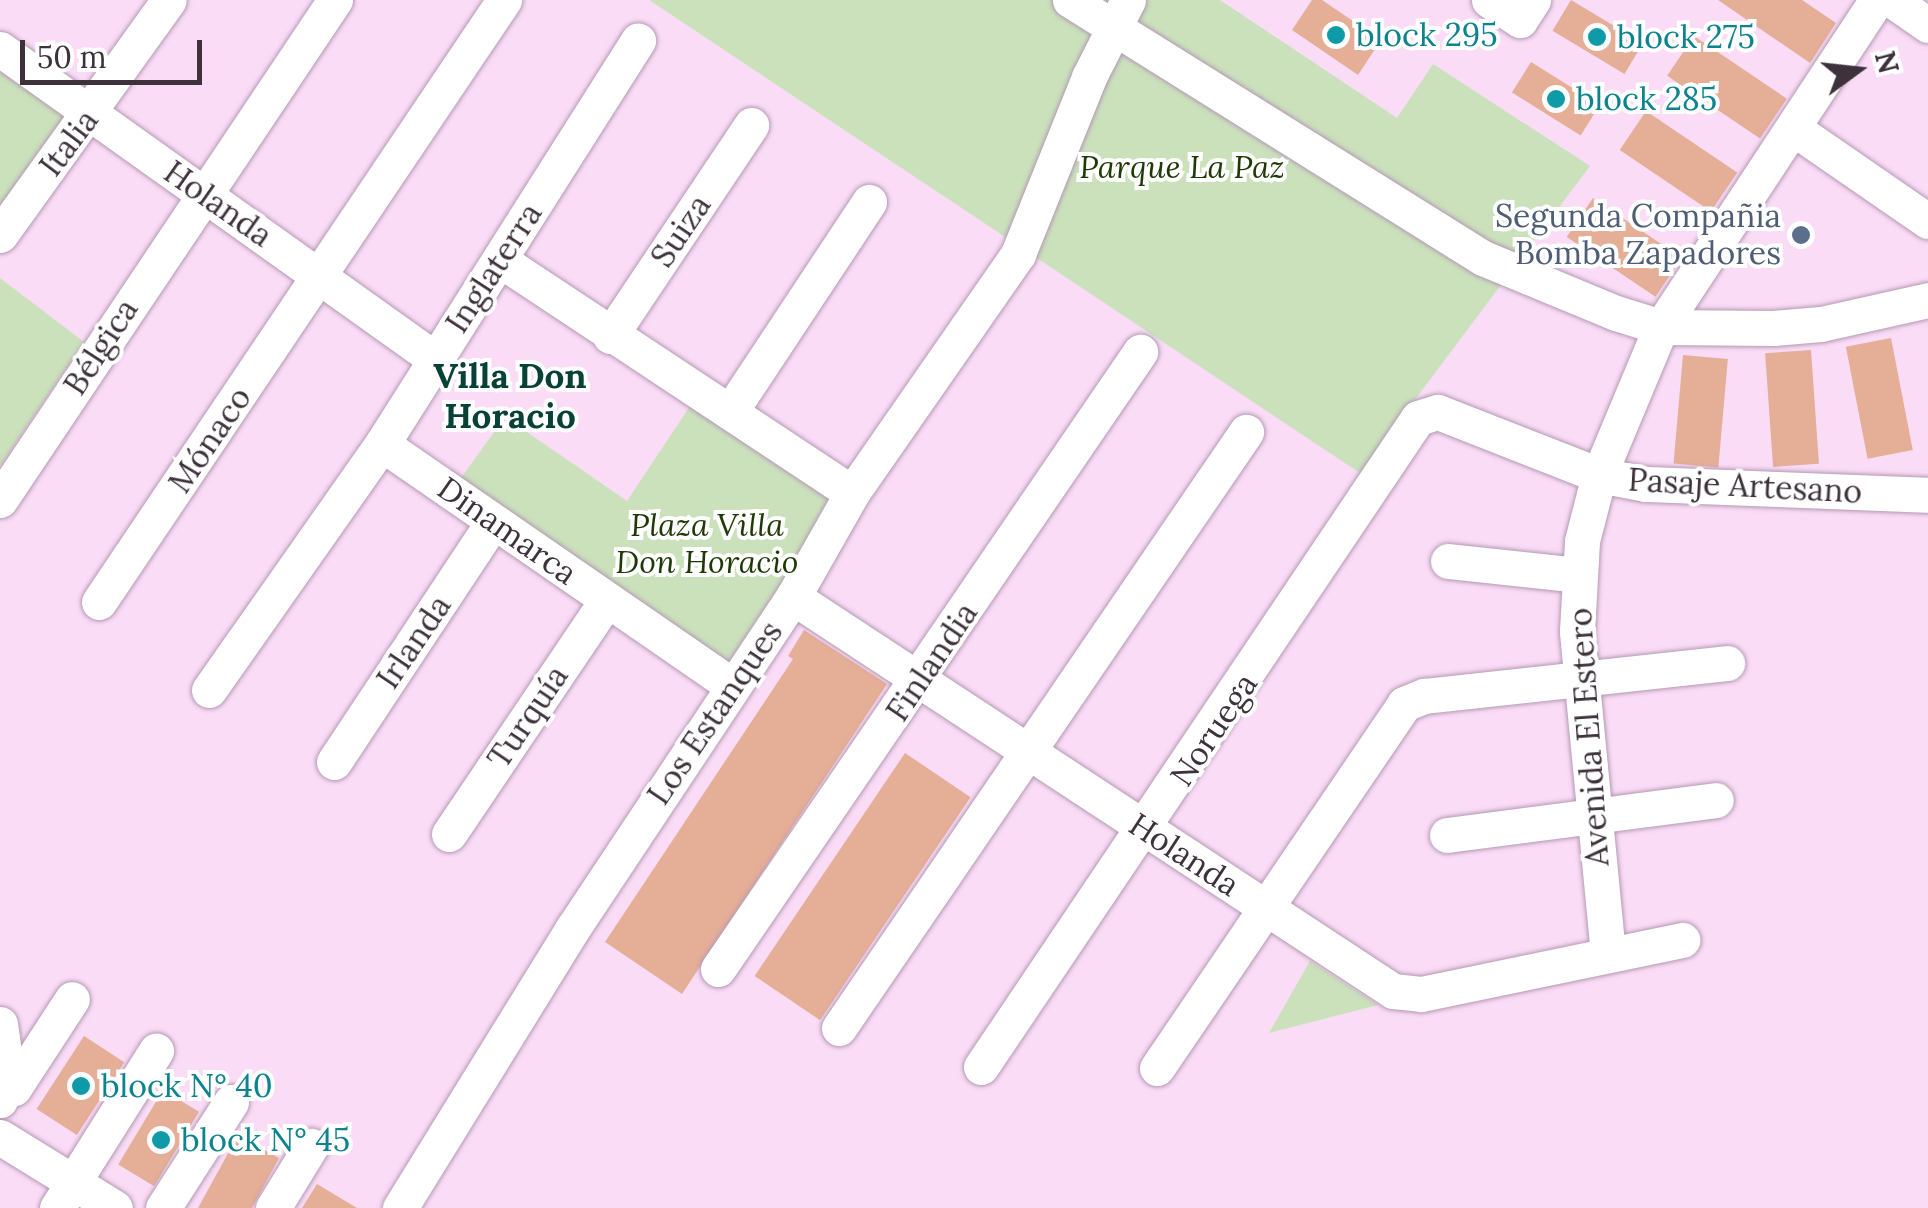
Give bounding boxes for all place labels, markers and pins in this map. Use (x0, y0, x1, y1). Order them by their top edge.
place label: block 295 (1356, 16, 1498, 54)
place label: block 275 (1617, 18, 1755, 56)
marker: block 295 (1325, 24, 1347, 46)
marker: block 275 (1586, 26, 1608, 48)
place label: block 285 (1576, 80, 1717, 118)
marker: block 285 (1545, 88, 1567, 110)
place label: Segunda Compañia Bomba Zapadores (1495, 198, 1781, 273)
marker: Segunda Compañia Bomba Zapadores (1790, 224, 1812, 246)
place label: block N° 40 (101, 1067, 273, 1105)
marker: block N° 40 (70, 1075, 92, 1097)
place label: block N° 45 (181, 1121, 350, 1159)
marker: block N° 45 (150, 1129, 172, 1151)

